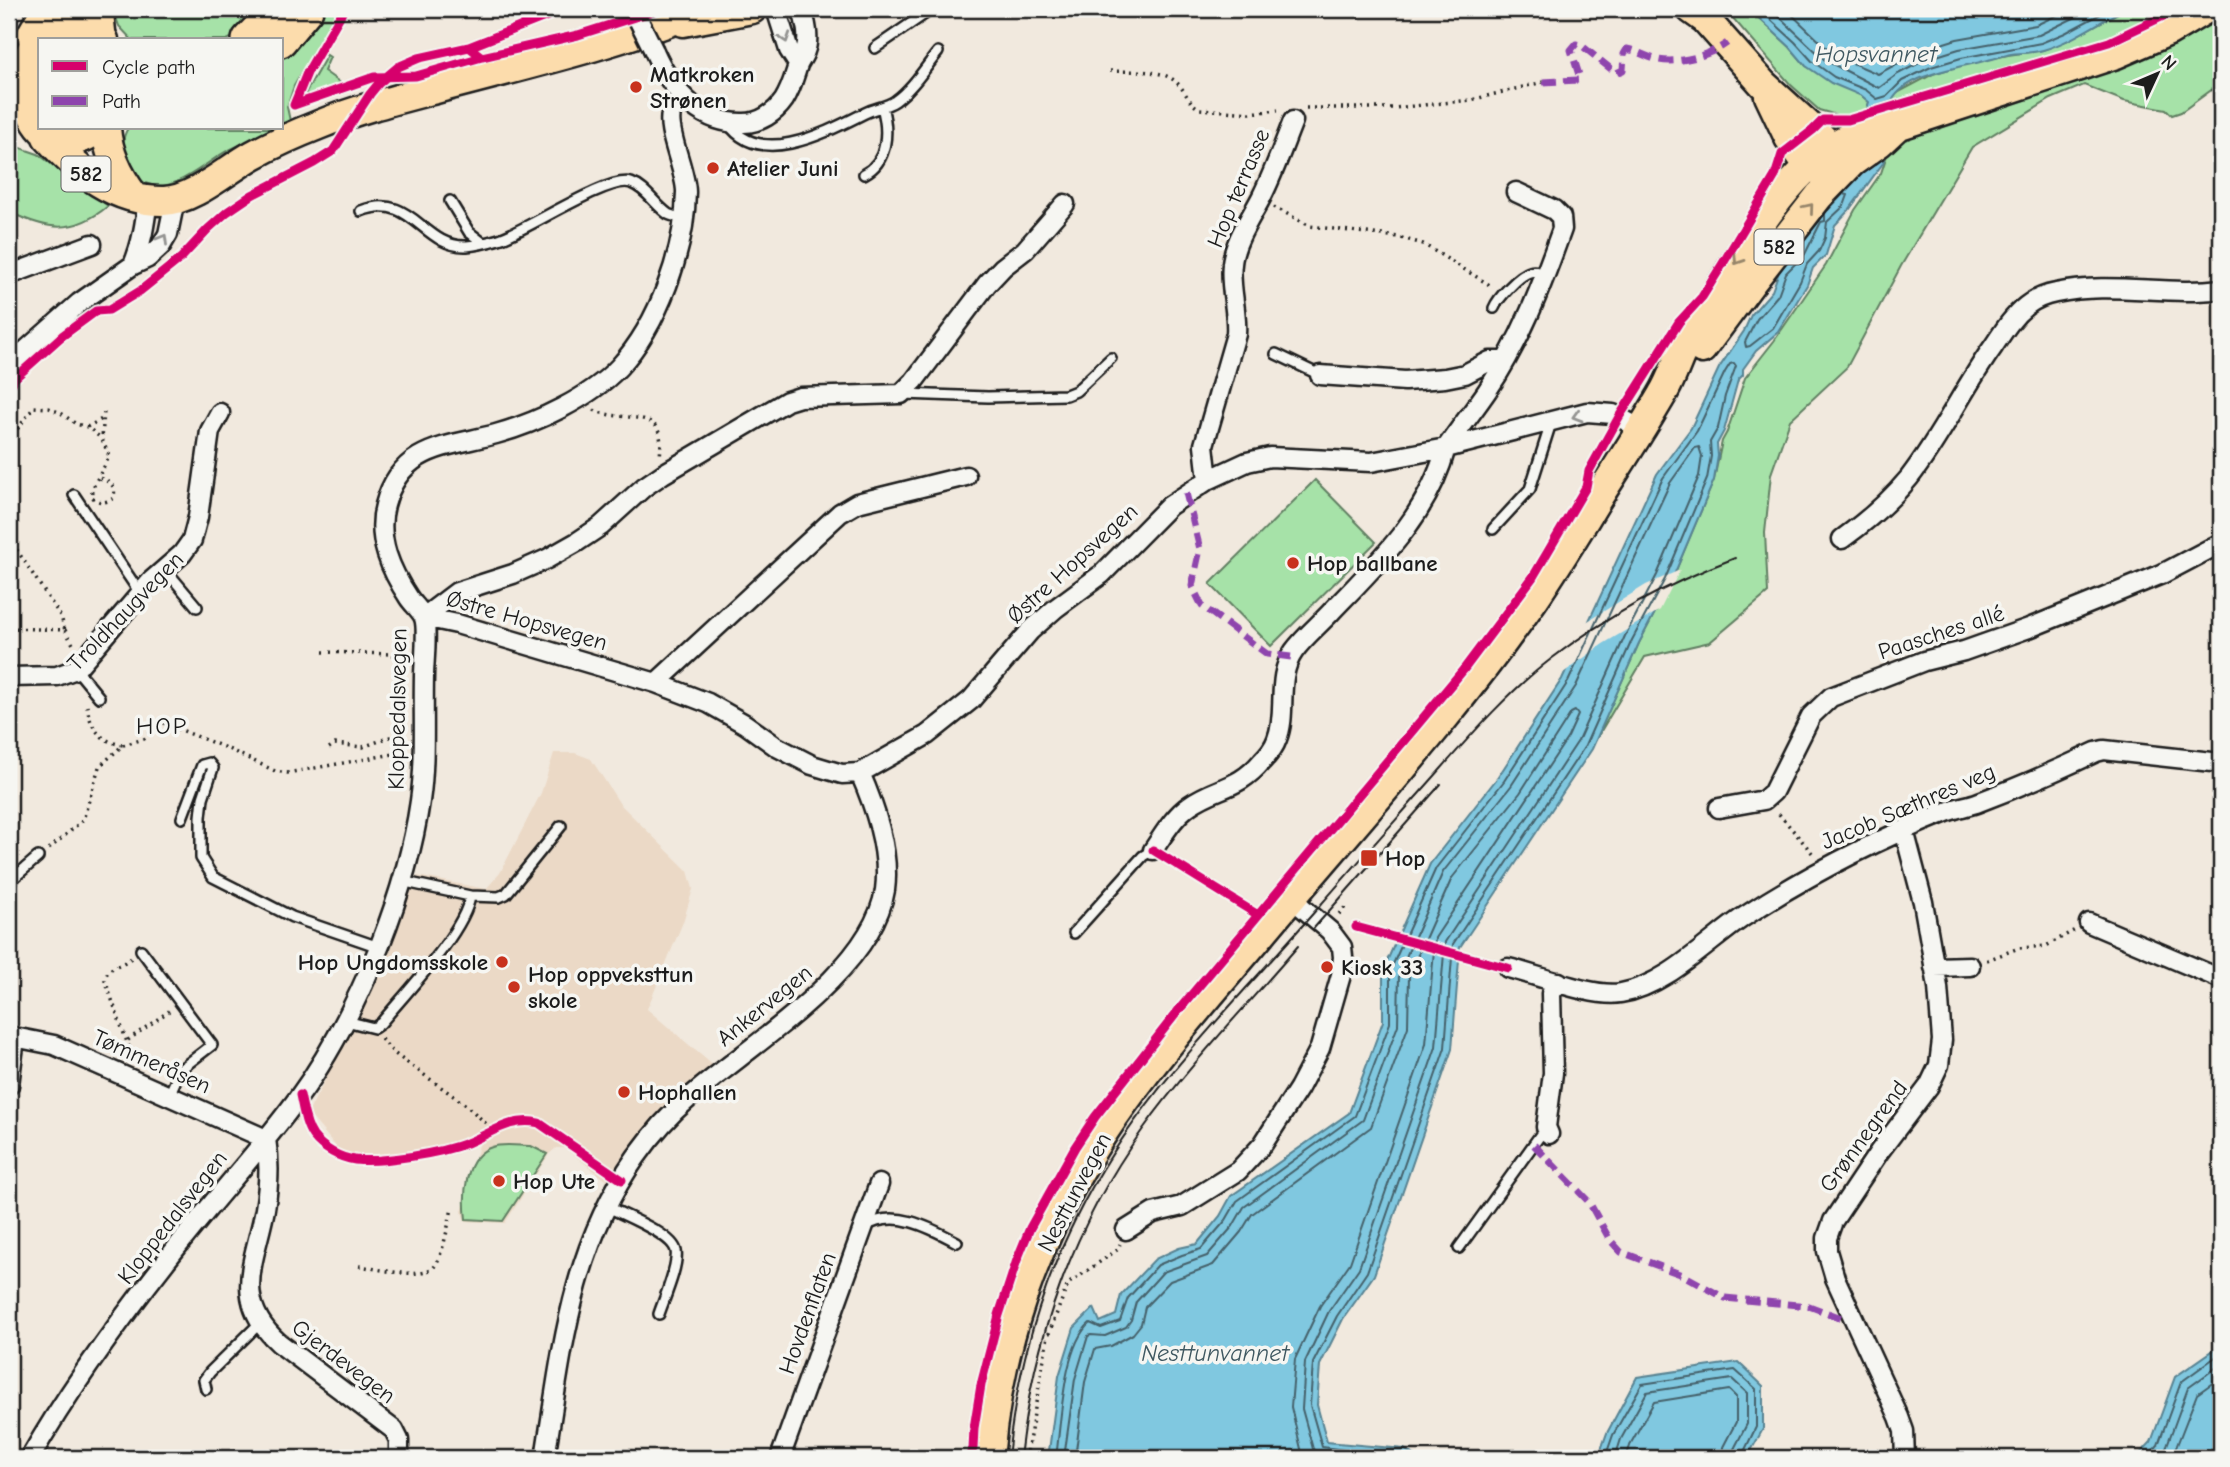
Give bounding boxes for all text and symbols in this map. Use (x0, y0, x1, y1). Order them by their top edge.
one-way arrow (777, 31, 791, 43)
legend (38, 38, 284, 130)
north arrow (2122, 38, 2192, 108)
water label: Hopsvannet (1815, 40, 1938, 68)
text: N (2156, 51, 2181, 75)
text: Cycle path (102, 55, 195, 79)
place label: Matkroken Strønen (650, 61, 754, 114)
marker: Matkroken Strønen (628, 79, 644, 95)
text: Path (102, 89, 141, 113)
street label: Hop terrasse (1201, 125, 1276, 252)
place label: Atelier Juni (727, 155, 839, 182)
road number: 582 (62, 156, 110, 192)
marker: Atelier Juni (705, 160, 721, 176)
one-way arrow (1800, 204, 1813, 216)
road number: 582 (1754, 230, 1803, 264)
one-way arrow (155, 234, 168, 247)
one-way arrow (1733, 252, 1746, 265)
one-way arrow (1571, 407, 1583, 422)
street label: Østre Hopsvegen (1002, 498, 1143, 629)
street label: Troldhaugvegen (62, 546, 189, 677)
place label: Hop ballbane (1307, 550, 1438, 577)
marker: Hop ballbane (1285, 555, 1301, 571)
street label: Østre Hopsvegen (443, 585, 610, 656)
street label: Paasches allé (1875, 599, 2008, 666)
street label: Kloppedalsvegen (383, 628, 412, 790)
district label: HOP (136, 712, 188, 740)
street label: Jacob Sæthres veg (1817, 758, 1999, 855)
place label: Hop (1385, 845, 1425, 872)
marker: Hop (1359, 848, 1379, 868)
place label: Hop Ungdomsskole (298, 949, 488, 976)
marker: Hop Ungdomsskole (494, 954, 510, 970)
place label: Kiosk 33 (1341, 954, 1423, 981)
street label: Ankervegen (711, 959, 817, 1052)
marker: Kiosk 33 (1319, 959, 1335, 975)
place label: Hop oppveksttun skole (528, 961, 693, 1014)
marker: Hop oppveksttun skole (506, 979, 522, 995)
street label: Tømmeråsen (89, 1024, 215, 1099)
street label: Grønnegrend (1814, 1075, 1913, 1197)
place label: Hophallen (638, 1079, 737, 1106)
marker: Hophallen (616, 1084, 632, 1100)
street label: Nesttunvegen (1032, 1128, 1117, 1256)
street label: Kloppedalsvegen (112, 1145, 233, 1289)
place label: Hop Ute (513, 1168, 595, 1195)
marker: Hop Ute (491, 1173, 507, 1189)
street label: Hovdenflaten (773, 1249, 842, 1378)
street label: Gjerdevegen (287, 1314, 401, 1409)
water label: Nesttunvannet (1141, 1339, 1290, 1367)

